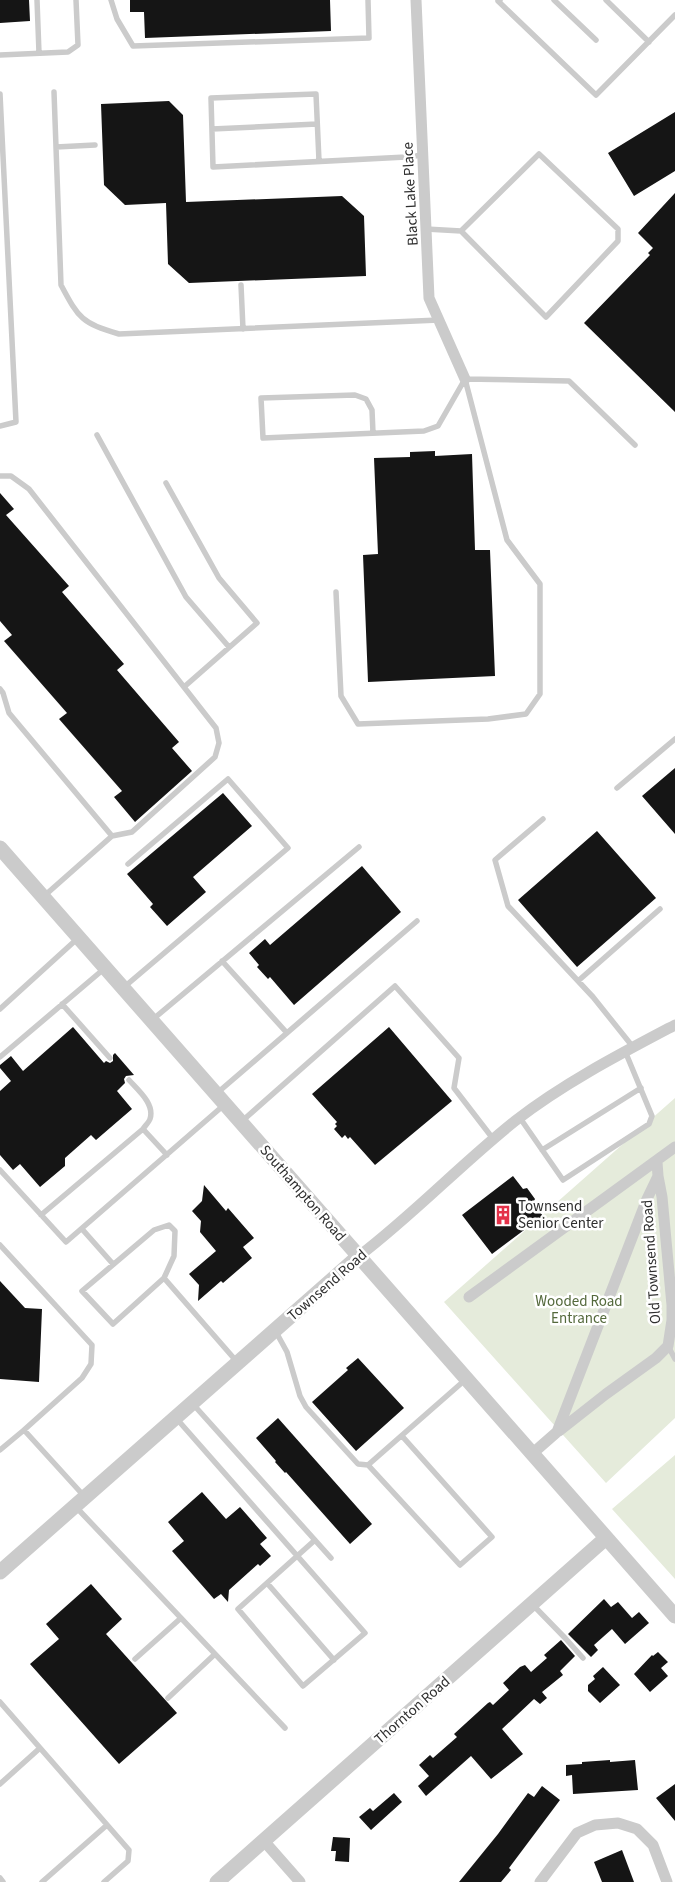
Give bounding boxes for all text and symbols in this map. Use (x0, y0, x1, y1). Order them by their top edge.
street label: Black Lake Place (397, 142, 424, 246)
street label: Southampton Road (255, 1140, 351, 1246)
place label: Townsend Senior Center (518, 1196, 604, 1234)
street label: Old Townsend Road (637, 1199, 666, 1325)
building icon: Townsend Senior Center (492, 1204, 514, 1226)
street label: Townsend Road (283, 1245, 372, 1326)
park label: Wooded Road Entrance (535, 1291, 623, 1329)
street label: Thornton Road (370, 1672, 455, 1749)

